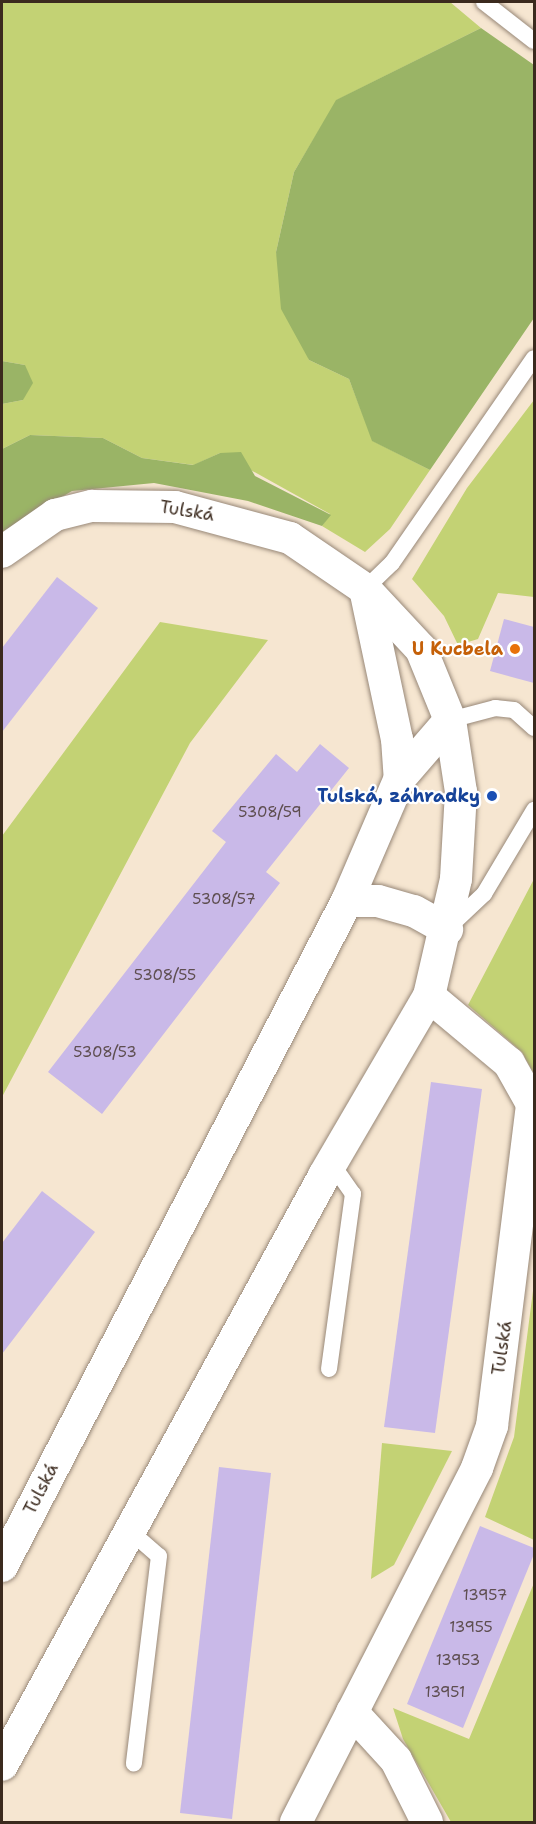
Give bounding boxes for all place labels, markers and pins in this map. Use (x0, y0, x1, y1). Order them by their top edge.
place label: U Kucbela (412, 638, 503, 660)
marker: U Kucbela (508, 642, 522, 656)
place label: Tulská, záhradky (317, 785, 480, 807)
marker: Tulská, záhradky (485, 789, 499, 803)

